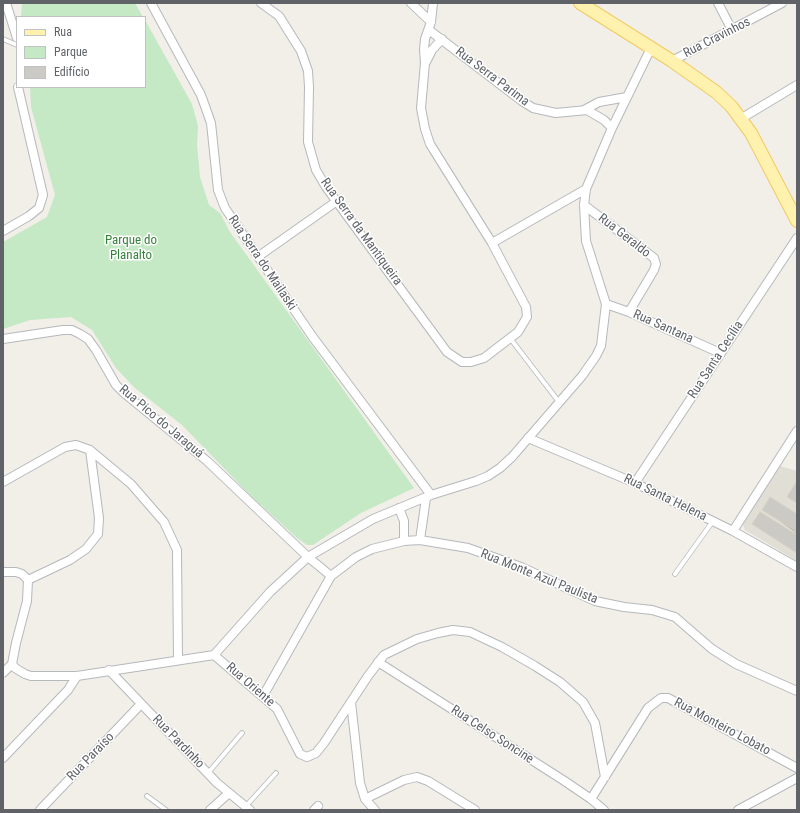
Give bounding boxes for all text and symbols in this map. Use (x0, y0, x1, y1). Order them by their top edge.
street label: Rua Cravinhos (681, 14, 753, 62)
legend (16, 16, 146, 88)
text: Rua (54, 25, 72, 39)
street label: Rua Serra Parima (452, 44, 532, 110)
text: Parque (54, 45, 87, 59)
text: Edifício (54, 65, 90, 79)
street label: Rua Serra da Mantiqueira (317, 175, 405, 289)
street label: Rua Geraldo (595, 211, 653, 261)
street label: Rua Serra do Mailaski (224, 213, 300, 313)
park label: Parque do Planalto (105, 233, 157, 264)
street label: Rua Santana (630, 307, 696, 347)
street label: Rua Santa Cecília (685, 318, 747, 402)
street label: Rua Pico do Jaraguá (116, 382, 206, 462)
street label: Rua Santa Helena (621, 471, 709, 525)
street label: Rua Monte Azul Paulista (478, 546, 600, 608)
street label: Rua Oriente (222, 660, 278, 710)
street label: Rua Monteiro Lobato (671, 695, 773, 759)
street label: Rua Celso Soncine (448, 703, 536, 767)
street label: Rua Pardinho (149, 712, 207, 772)
street label: Rua Paraíso (64, 730, 118, 784)

